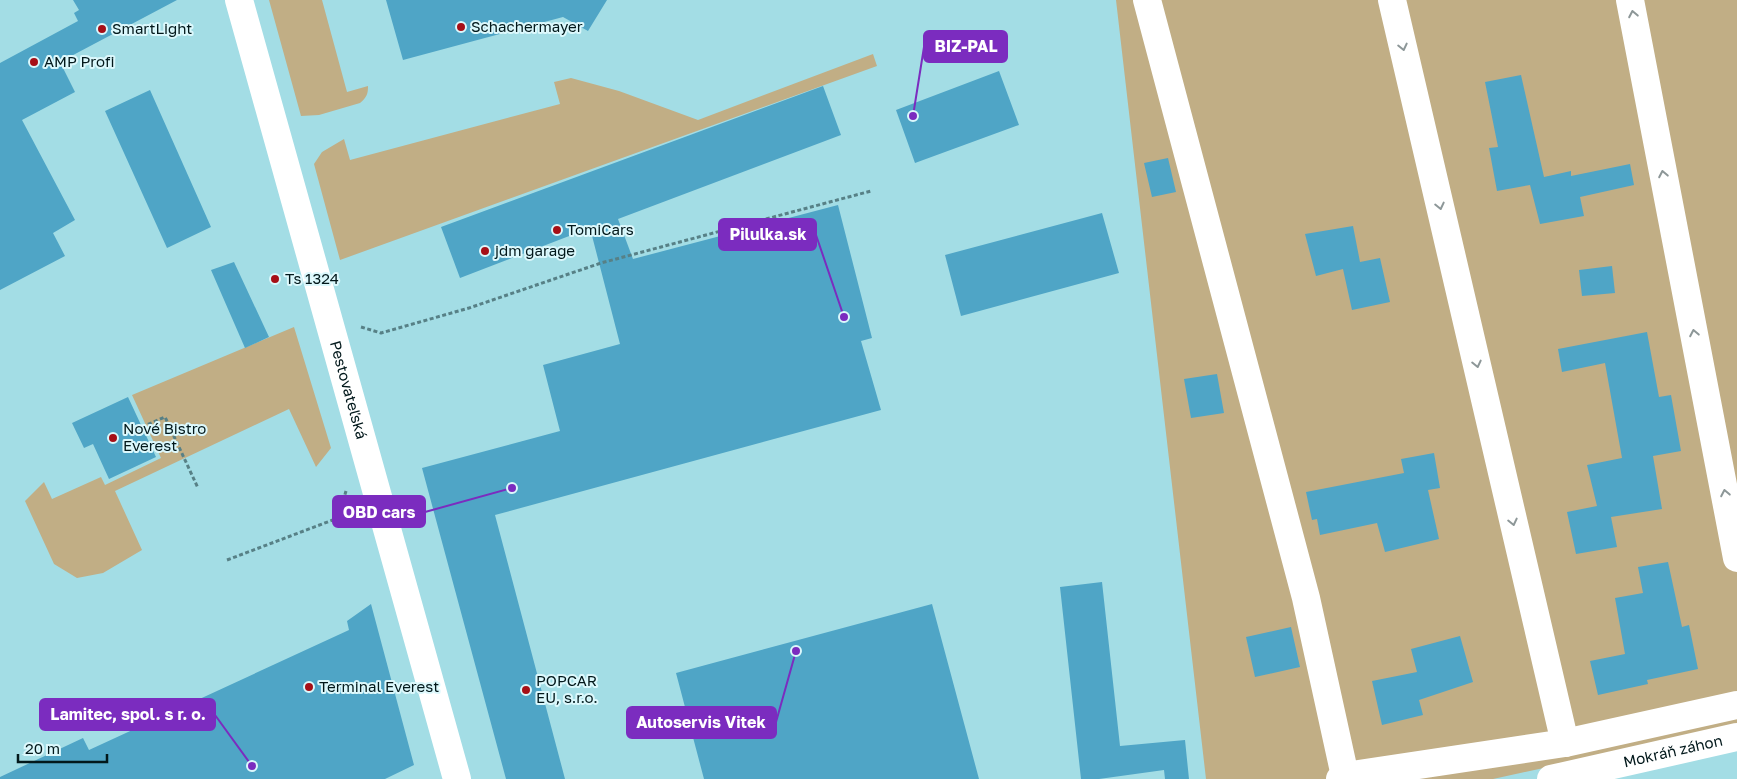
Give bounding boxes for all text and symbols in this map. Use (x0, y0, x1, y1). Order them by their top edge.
one-way arrow (1628, 10, 1638, 18)
place label: Schachermayer (471, 17, 583, 35)
place label: SmartLight (112, 19, 192, 37)
marker: Schachermayer (455, 21, 467, 33)
marker: SmartLight (96, 23, 108, 35)
callout: BIZ-PAL (924, 31, 1007, 62)
text: BIZ-PAL (934, 36, 998, 56)
one-way arrow (1397, 43, 1408, 52)
place label: AMP Profi (44, 52, 114, 70)
marker: AMP Profi (28, 56, 40, 68)
one-way arrow (1659, 169, 1669, 178)
one-way arrow (1434, 201, 1445, 210)
callout: Pilulka.sk (719, 219, 816, 250)
place label: TomiCars (567, 220, 634, 238)
marker: TomiCars (551, 224, 563, 236)
text: Pilulka.sk (729, 224, 807, 244)
place label: jdm garage (494, 241, 575, 259)
marker: jdm garage (479, 245, 491, 257)
place label: Ts 1324 (285, 269, 339, 287)
marker: Ts 1324 (269, 273, 281, 285)
one-way arrow (1689, 329, 1700, 337)
street label: Pestovateľská (327, 338, 371, 441)
one-way arrow (1471, 360, 1482, 369)
place label: Nové Bistro Everest (123, 419, 206, 454)
marker: Nové Bistro Everest (107, 432, 119, 444)
one-way arrow (1720, 488, 1730, 497)
callout: OBD cars (333, 496, 425, 527)
text: OBD cars (343, 502, 415, 522)
one-way arrow (1507, 518, 1518, 527)
place label: POPCAR EU, s.r.o. (536, 671, 598, 706)
place label: Terminal Everest (319, 677, 439, 695)
marker: Terminal Everest (303, 681, 315, 693)
marker: POPCAR EU, s.r.o. (520, 684, 532, 696)
callout: Lamitec, spol. s r. o. (40, 699, 215, 730)
text: Lamitec, spol. s r. o. (50, 704, 206, 724)
callout: Autoservis Vitek (627, 707, 776, 738)
text: Autoservis Vitek (636, 712, 766, 732)
street label: Mokráň záhon (1621, 731, 1724, 770)
scale bar (18, 732, 106, 764)
text: 20 m (25, 739, 60, 757)

